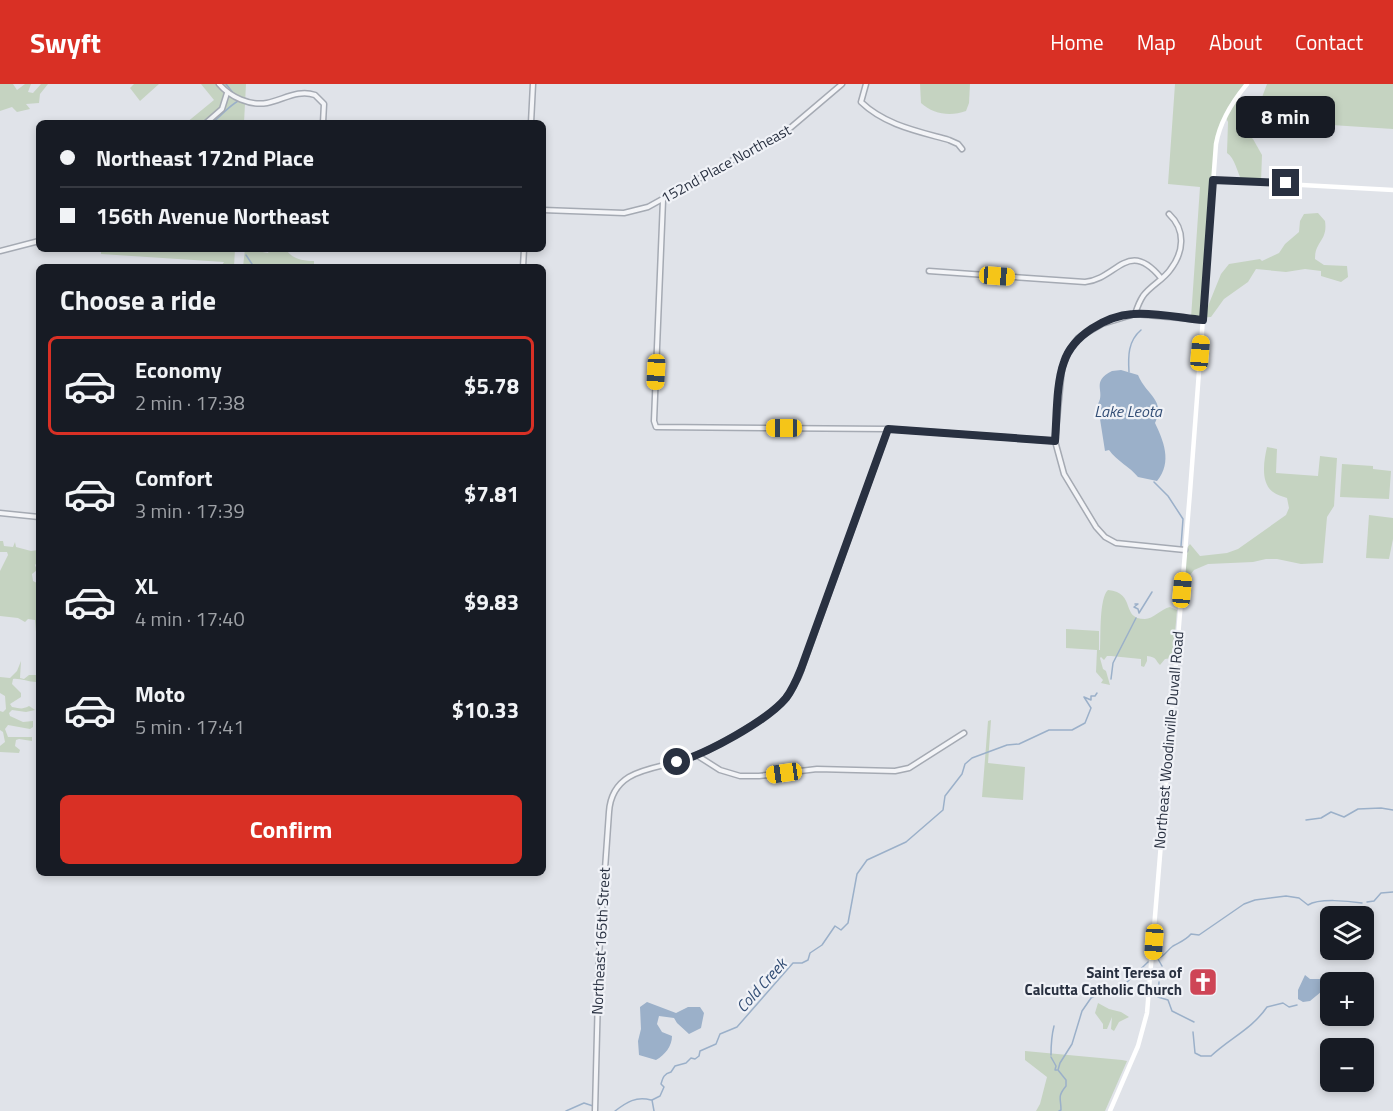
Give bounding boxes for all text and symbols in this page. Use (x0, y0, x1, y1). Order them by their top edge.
text: Swyft (30, 21, 101, 64)
text: Home (1050, 26, 1104, 58)
text: Map (1137, 26, 1176, 58)
text: About (1209, 26, 1262, 58)
text: Contact (1295, 26, 1363, 58)
callout: 8 min (1236, 96, 1336, 138)
text: 8 min (1261, 101, 1310, 132)
street label: 152nd Place Northeast (657, 118, 796, 209)
text: Northeast 172nd Place (96, 141, 314, 175)
route end (1272, 169, 1299, 196)
text: 156th Avenue Northeast (96, 199, 329, 233)
car (978, 266, 1016, 286)
text: Choose a ride (60, 279, 216, 320)
car (1189, 334, 1211, 372)
text: Economy (135, 353, 222, 387)
car (646, 354, 666, 390)
icon: car (63, 359, 117, 413)
text: $5.78 (464, 369, 519, 403)
text: 2 min · 17:38 (135, 387, 245, 418)
water label: Lake Leota (1094, 399, 1163, 423)
car (766, 419, 802, 437)
text: Comfort (135, 461, 213, 495)
icon: car (63, 467, 117, 521)
text: $7.81 (464, 477, 519, 511)
text: 3 min · 17:39 (135, 495, 245, 526)
text: XL (135, 569, 158, 603)
car (1171, 571, 1193, 609)
icon: car (63, 575, 117, 629)
text: $9.83 (464, 585, 519, 619)
text: 4 min · 17:40 (135, 603, 245, 634)
street label: Northeast Woodinville Duvall Road (1148, 630, 1189, 850)
text: Moto (135, 677, 185, 711)
icon: car (63, 683, 117, 737)
text: $10.33 (452, 693, 519, 727)
text: 5 min · 17:41 (135, 711, 245, 742)
route start (663, 748, 690, 775)
car (765, 762, 803, 784)
button: Confirm (60, 795, 522, 864)
street label: Northeast 165th Street (585, 866, 616, 1015)
map controls (1320, 906, 1374, 1092)
button: layers (1320, 906, 1374, 960)
car (1144, 923, 1164, 961)
water label: Cold Creek (730, 951, 793, 1017)
place label: Saint Teresa of Calcutta Catholic Church (1025, 961, 1183, 1001)
church icon: Saint Teresa of Calcutta Catholic Church (1187, 966, 1219, 998)
button: + (1320, 972, 1374, 1026)
button: − (1320, 1038, 1374, 1092)

